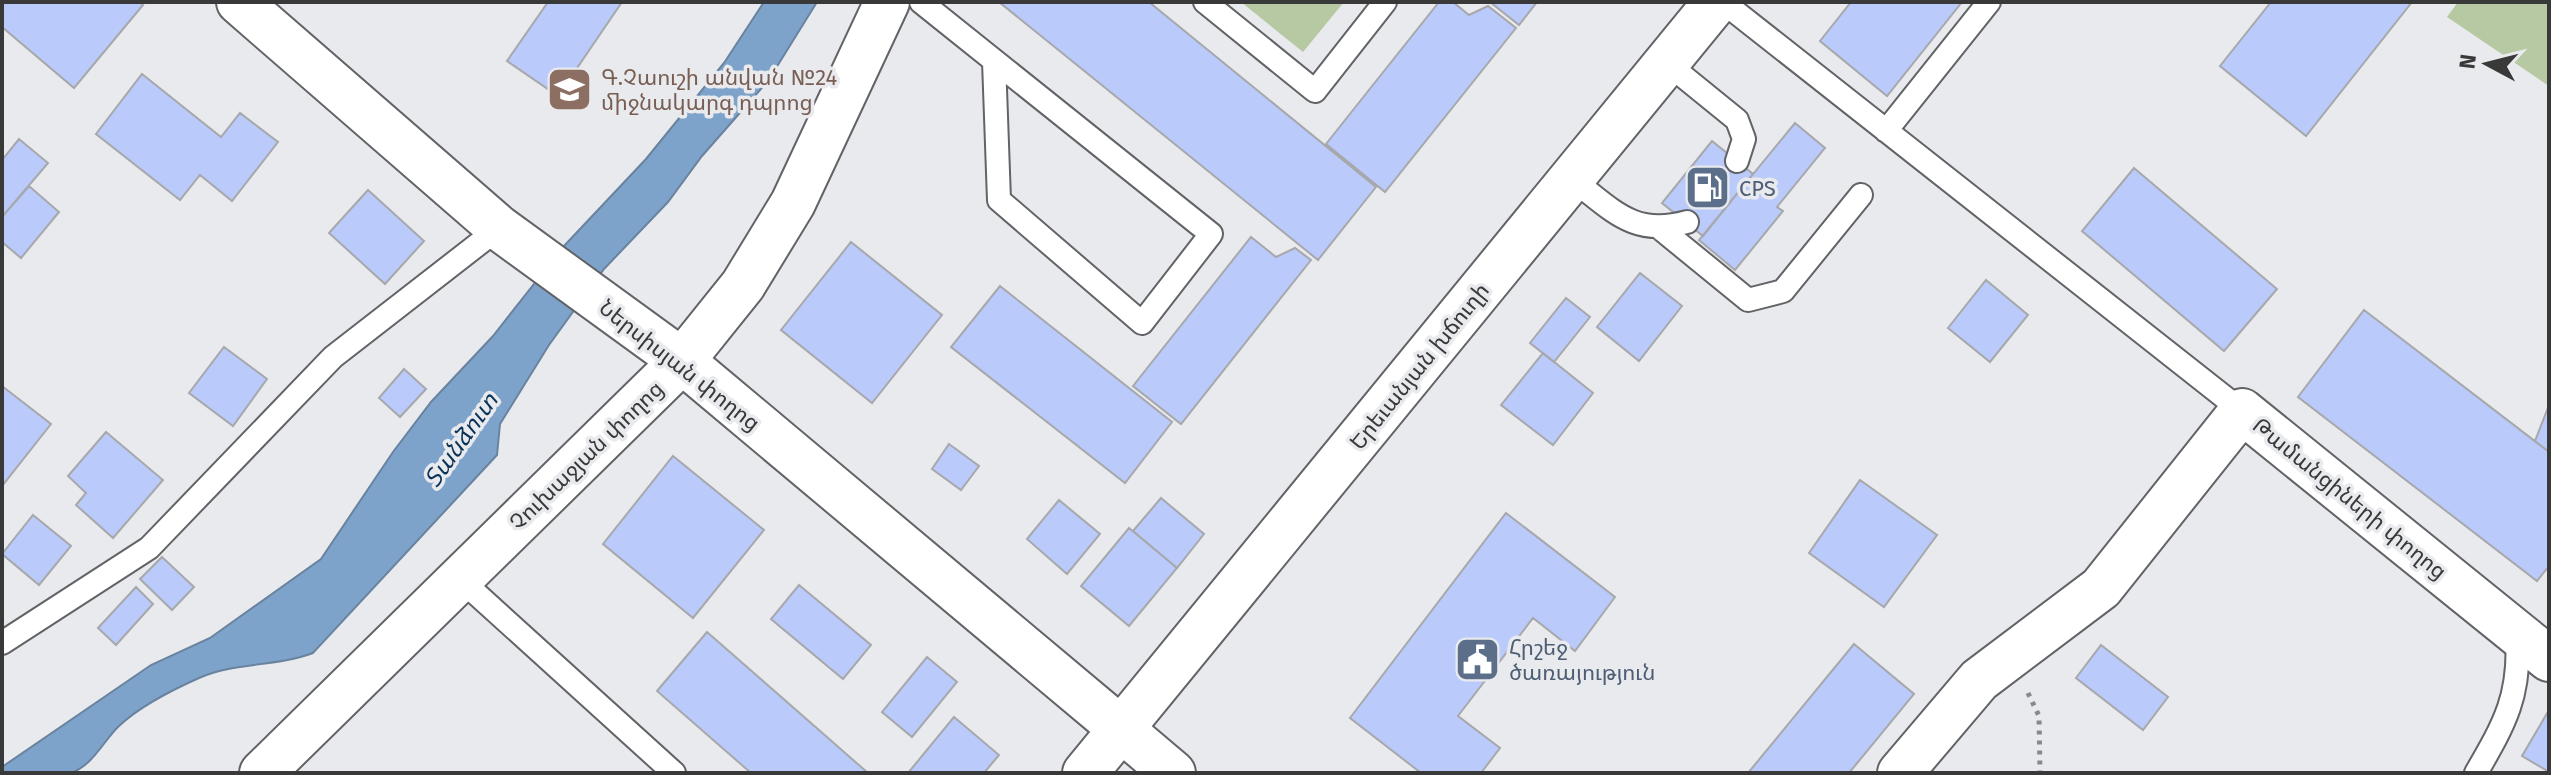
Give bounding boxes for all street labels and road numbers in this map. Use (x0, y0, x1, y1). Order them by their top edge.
street label: Երեւանյան խճուղի (1344, 277, 1495, 455)
street label: Ներսիսյան փողոց (594, 294, 766, 437)
street label: Չուխաջյան փողոց (504, 375, 669, 536)
street label: Թամանցիների փողոց (2247, 412, 2452, 585)

